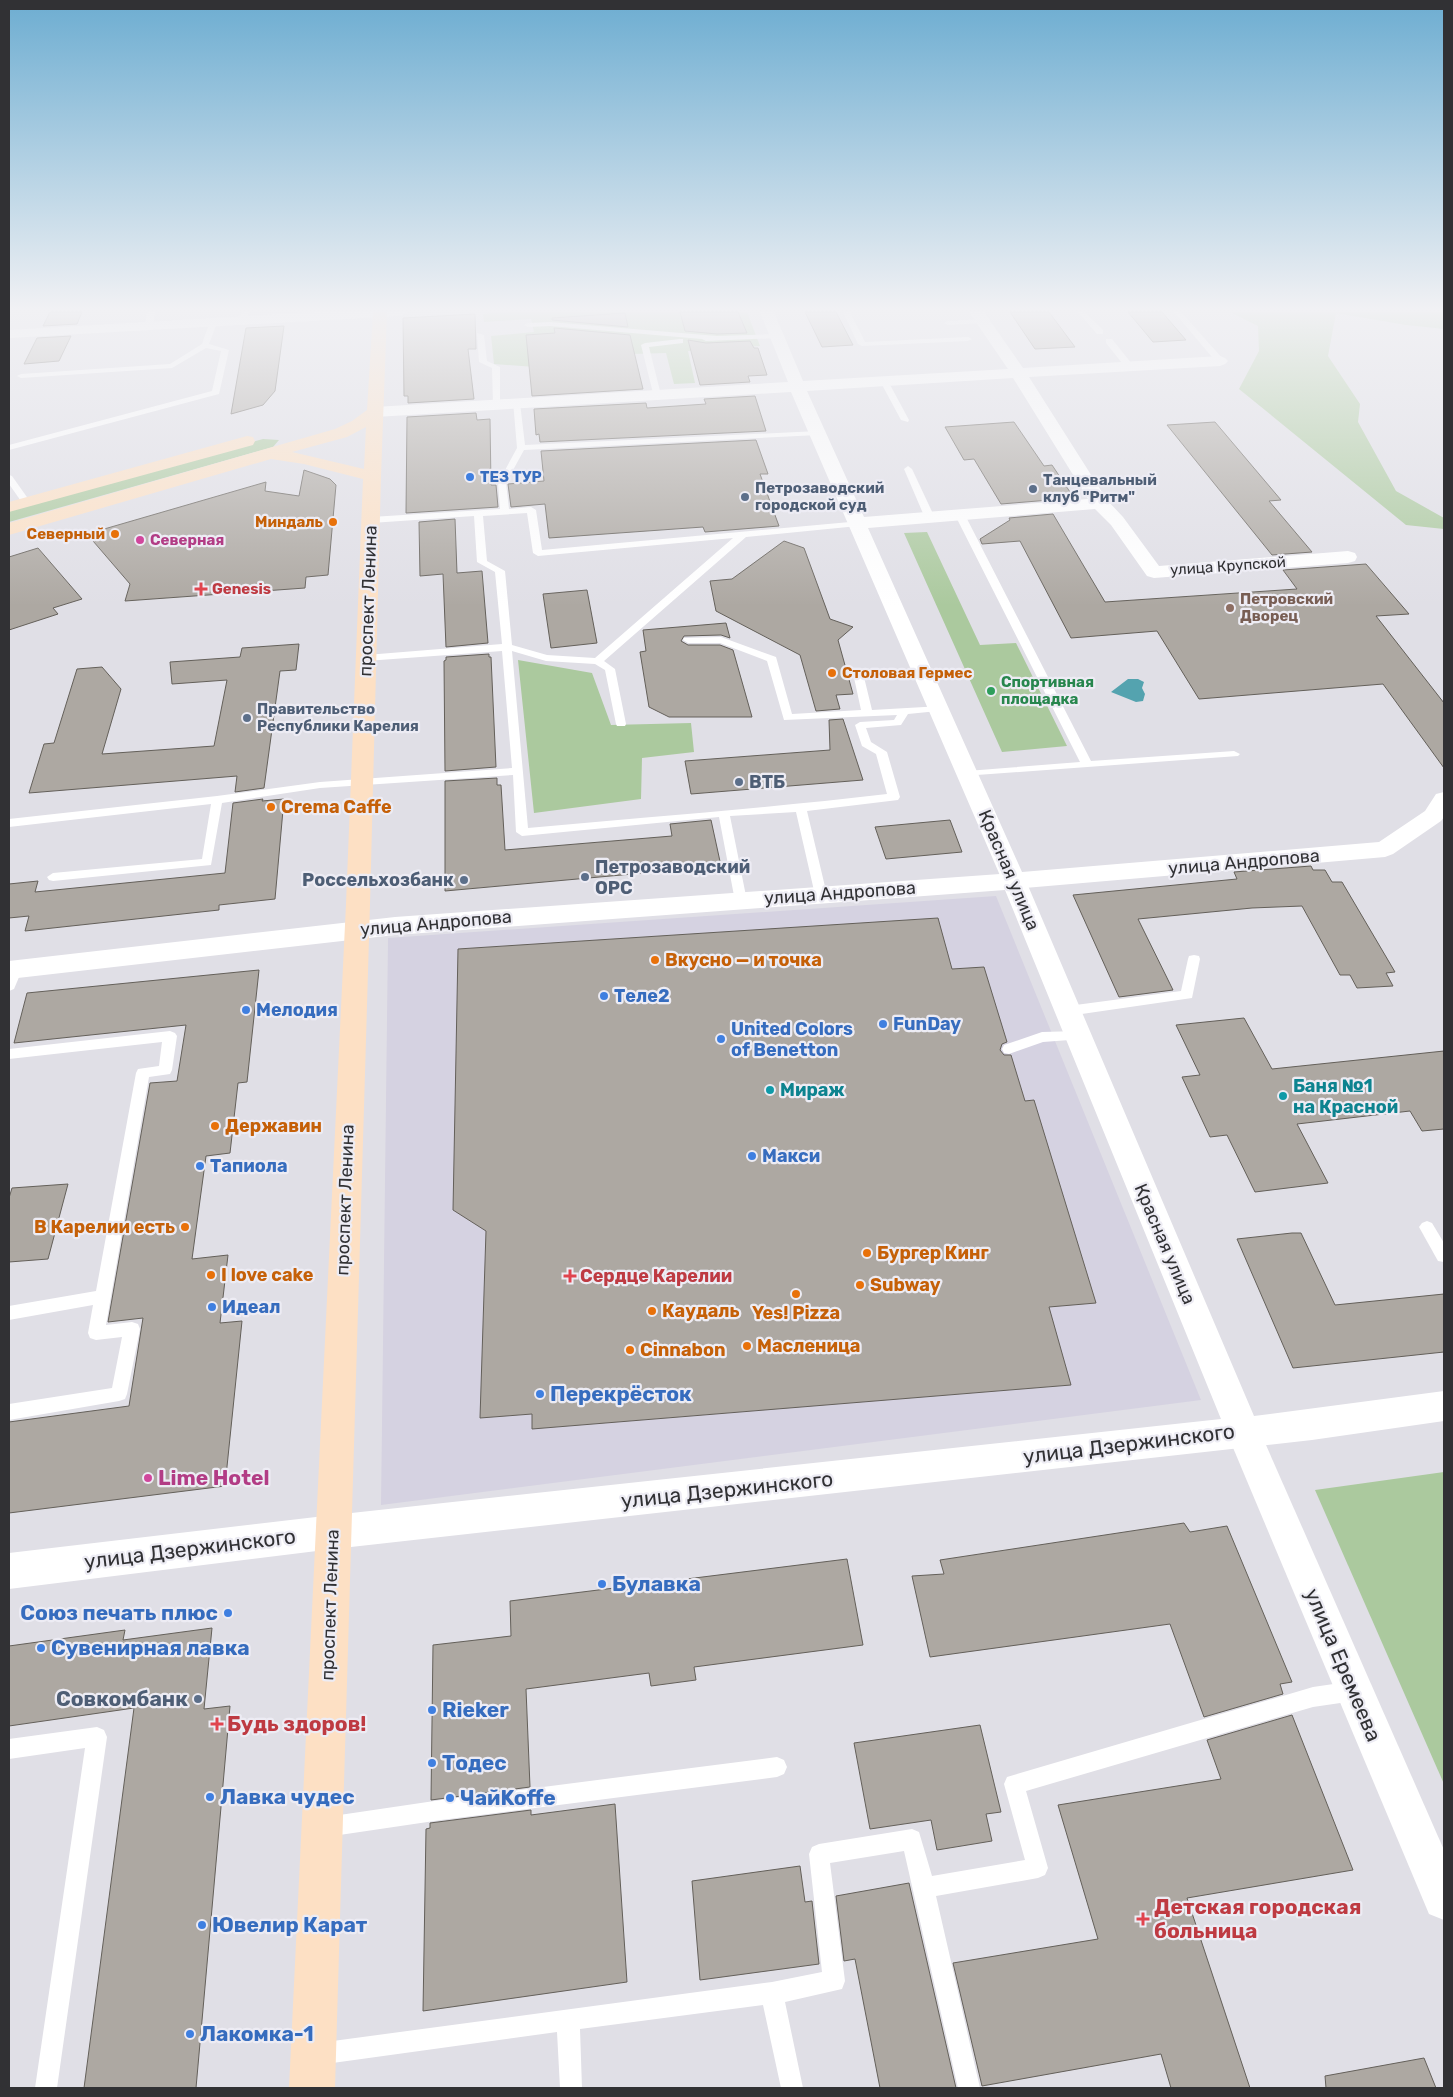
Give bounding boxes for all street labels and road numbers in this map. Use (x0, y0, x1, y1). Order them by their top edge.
street label: проспект Ленина (354, 525, 382, 677)
street label: улица Крупской (1170, 553, 1286, 579)
street label: Красная улица (974, 806, 1044, 934)
street label: улица Андропова (1167, 844, 1321, 880)
street label: улица Андропова (763, 877, 917, 909)
street label: улица Андропова (359, 905, 513, 941)
street label: проспект Ленина (331, 1124, 359, 1276)
street label: Красная улица (1130, 1180, 1200, 1308)
street label: улица Дзержинского (1022, 1418, 1236, 1469)
street label: улица Дзержинского (620, 1466, 834, 1513)
street label: улица Дзержинского (83, 1523, 297, 1574)
street label: проспект Ленина (316, 1529, 344, 1681)
street label: улица Еремеева (1300, 1585, 1387, 1745)

